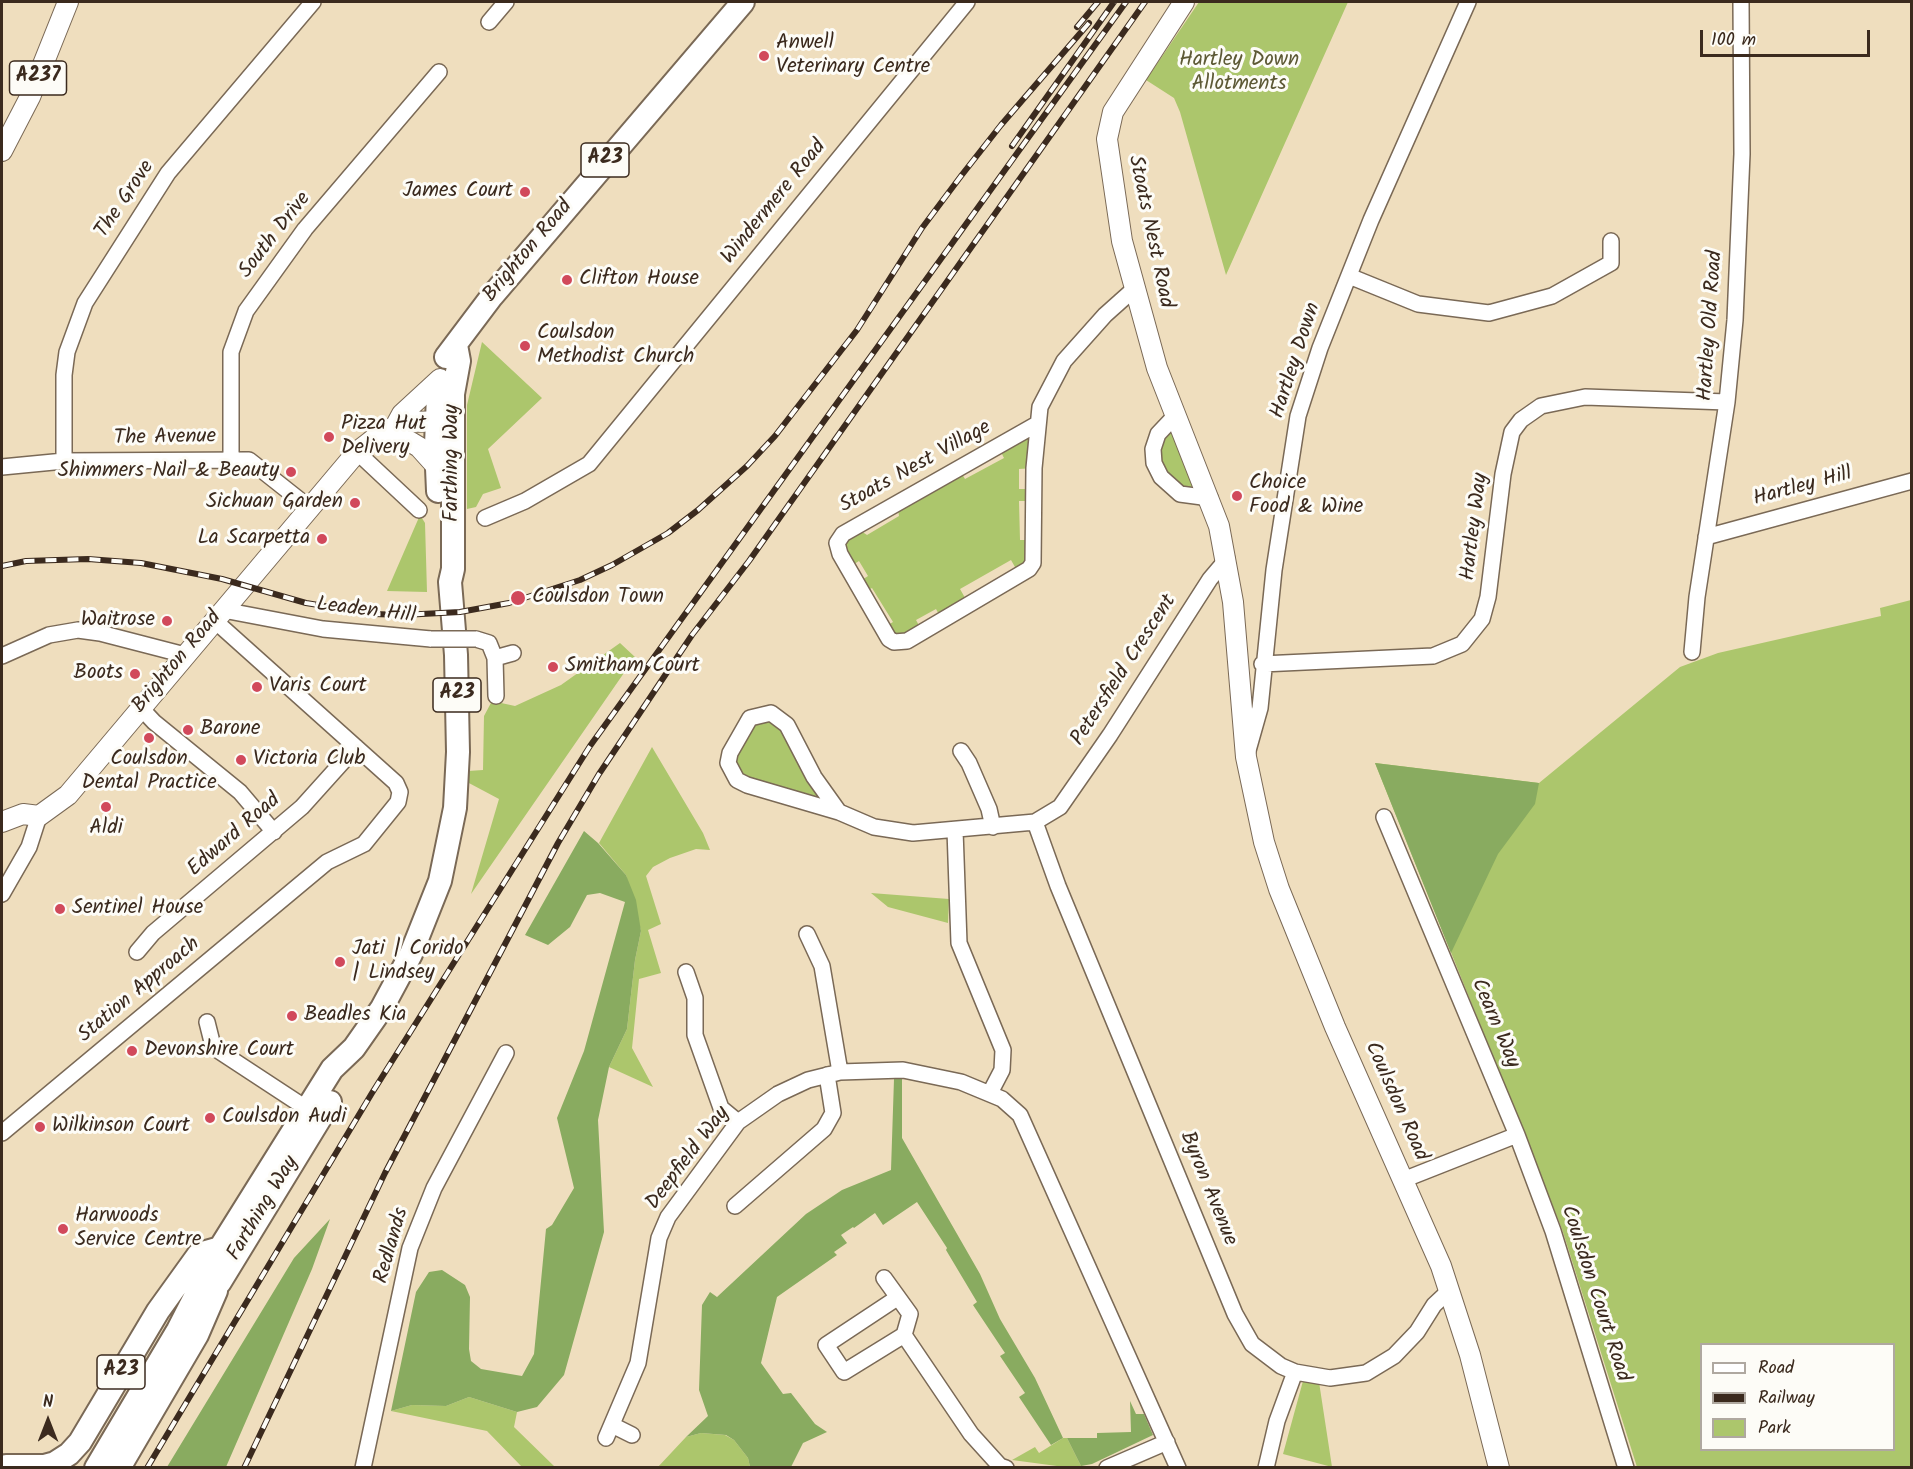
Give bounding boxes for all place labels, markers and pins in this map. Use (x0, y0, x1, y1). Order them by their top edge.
place label: Anwell Veterinary Centre (776, 31, 930, 81)
marker: Anwell Veterinary Centre (757, 49, 771, 63)
place label: James Court (403, 179, 513, 205)
marker: James Court (518, 185, 532, 199)
place label: Clifton House (579, 267, 699, 293)
marker: Clifton House (560, 273, 574, 287)
place label: Coulsdon Methodist Church (537, 321, 694, 371)
marker: Coulsdon Methodist Church (518, 339, 532, 353)
place label: Pizza Hut Delivery (341, 412, 426, 462)
marker: Pizza Hut Delivery (322, 430, 336, 444)
place label: Shimmers Nail & Beauty (58, 459, 279, 485)
marker: Shimmers Nail & Beauty (284, 465, 298, 479)
place label: Choice Food & Wine (1249, 471, 1363, 521)
marker: Choice Food & Wine (1230, 489, 1244, 503)
place label: Sichuan Garden (206, 490, 343, 516)
marker: Sichuan Garden (348, 496, 362, 510)
place label: La Scarpetta (197, 526, 310, 552)
marker: La Scarpetta (315, 532, 329, 546)
place label: Coulsdon Town (532, 585, 664, 611)
marker: Coulsdon Town (509, 589, 527, 607)
place label: Waitrose (81, 608, 155, 634)
marker: Waitrose (160, 614, 174, 628)
place label: Smitham Court (565, 654, 700, 680)
marker: Smitham Court (546, 660, 560, 674)
place label: Boots (74, 661, 123, 687)
marker: Boots (128, 667, 142, 681)
place label: Varis Court (269, 674, 367, 700)
marker: Varis Court (250, 680, 264, 694)
place label: Barone (200, 717, 260, 743)
marker: Barone (181, 723, 195, 737)
marker: Coulsdon Dental Practice (142, 731, 156, 745)
place label: Coulsdon Dental Practice (81, 747, 217, 797)
place label: Victoria Club (253, 747, 365, 773)
marker: Victoria Club (234, 753, 248, 767)
marker: Aldi (99, 800, 113, 814)
place label: Aldi (89, 816, 123, 842)
place label: Sentinel House (72, 896, 203, 922)
marker: Sentinel House (53, 902, 67, 916)
place label: Jati | Corido | Lindsey (352, 937, 463, 987)
marker: Jati | Corido | Lindsey (333, 955, 347, 969)
place label: Beadles Kia (304, 1003, 406, 1029)
marker: Beadles Kia (285, 1009, 299, 1023)
place label: Devonshire Court (144, 1038, 294, 1064)
marker: Devonshire Court (125, 1044, 139, 1058)
place label: Coulsdon Audi (222, 1105, 346, 1131)
marker: Coulsdon Audi (203, 1111, 217, 1125)
place label: Wilkinson Court (52, 1114, 190, 1140)
marker: Wilkinson Court (33, 1120, 47, 1134)
place label: Harwoods Service Centre (75, 1204, 201, 1254)
marker: Harwoods Service Centre (56, 1222, 70, 1236)

